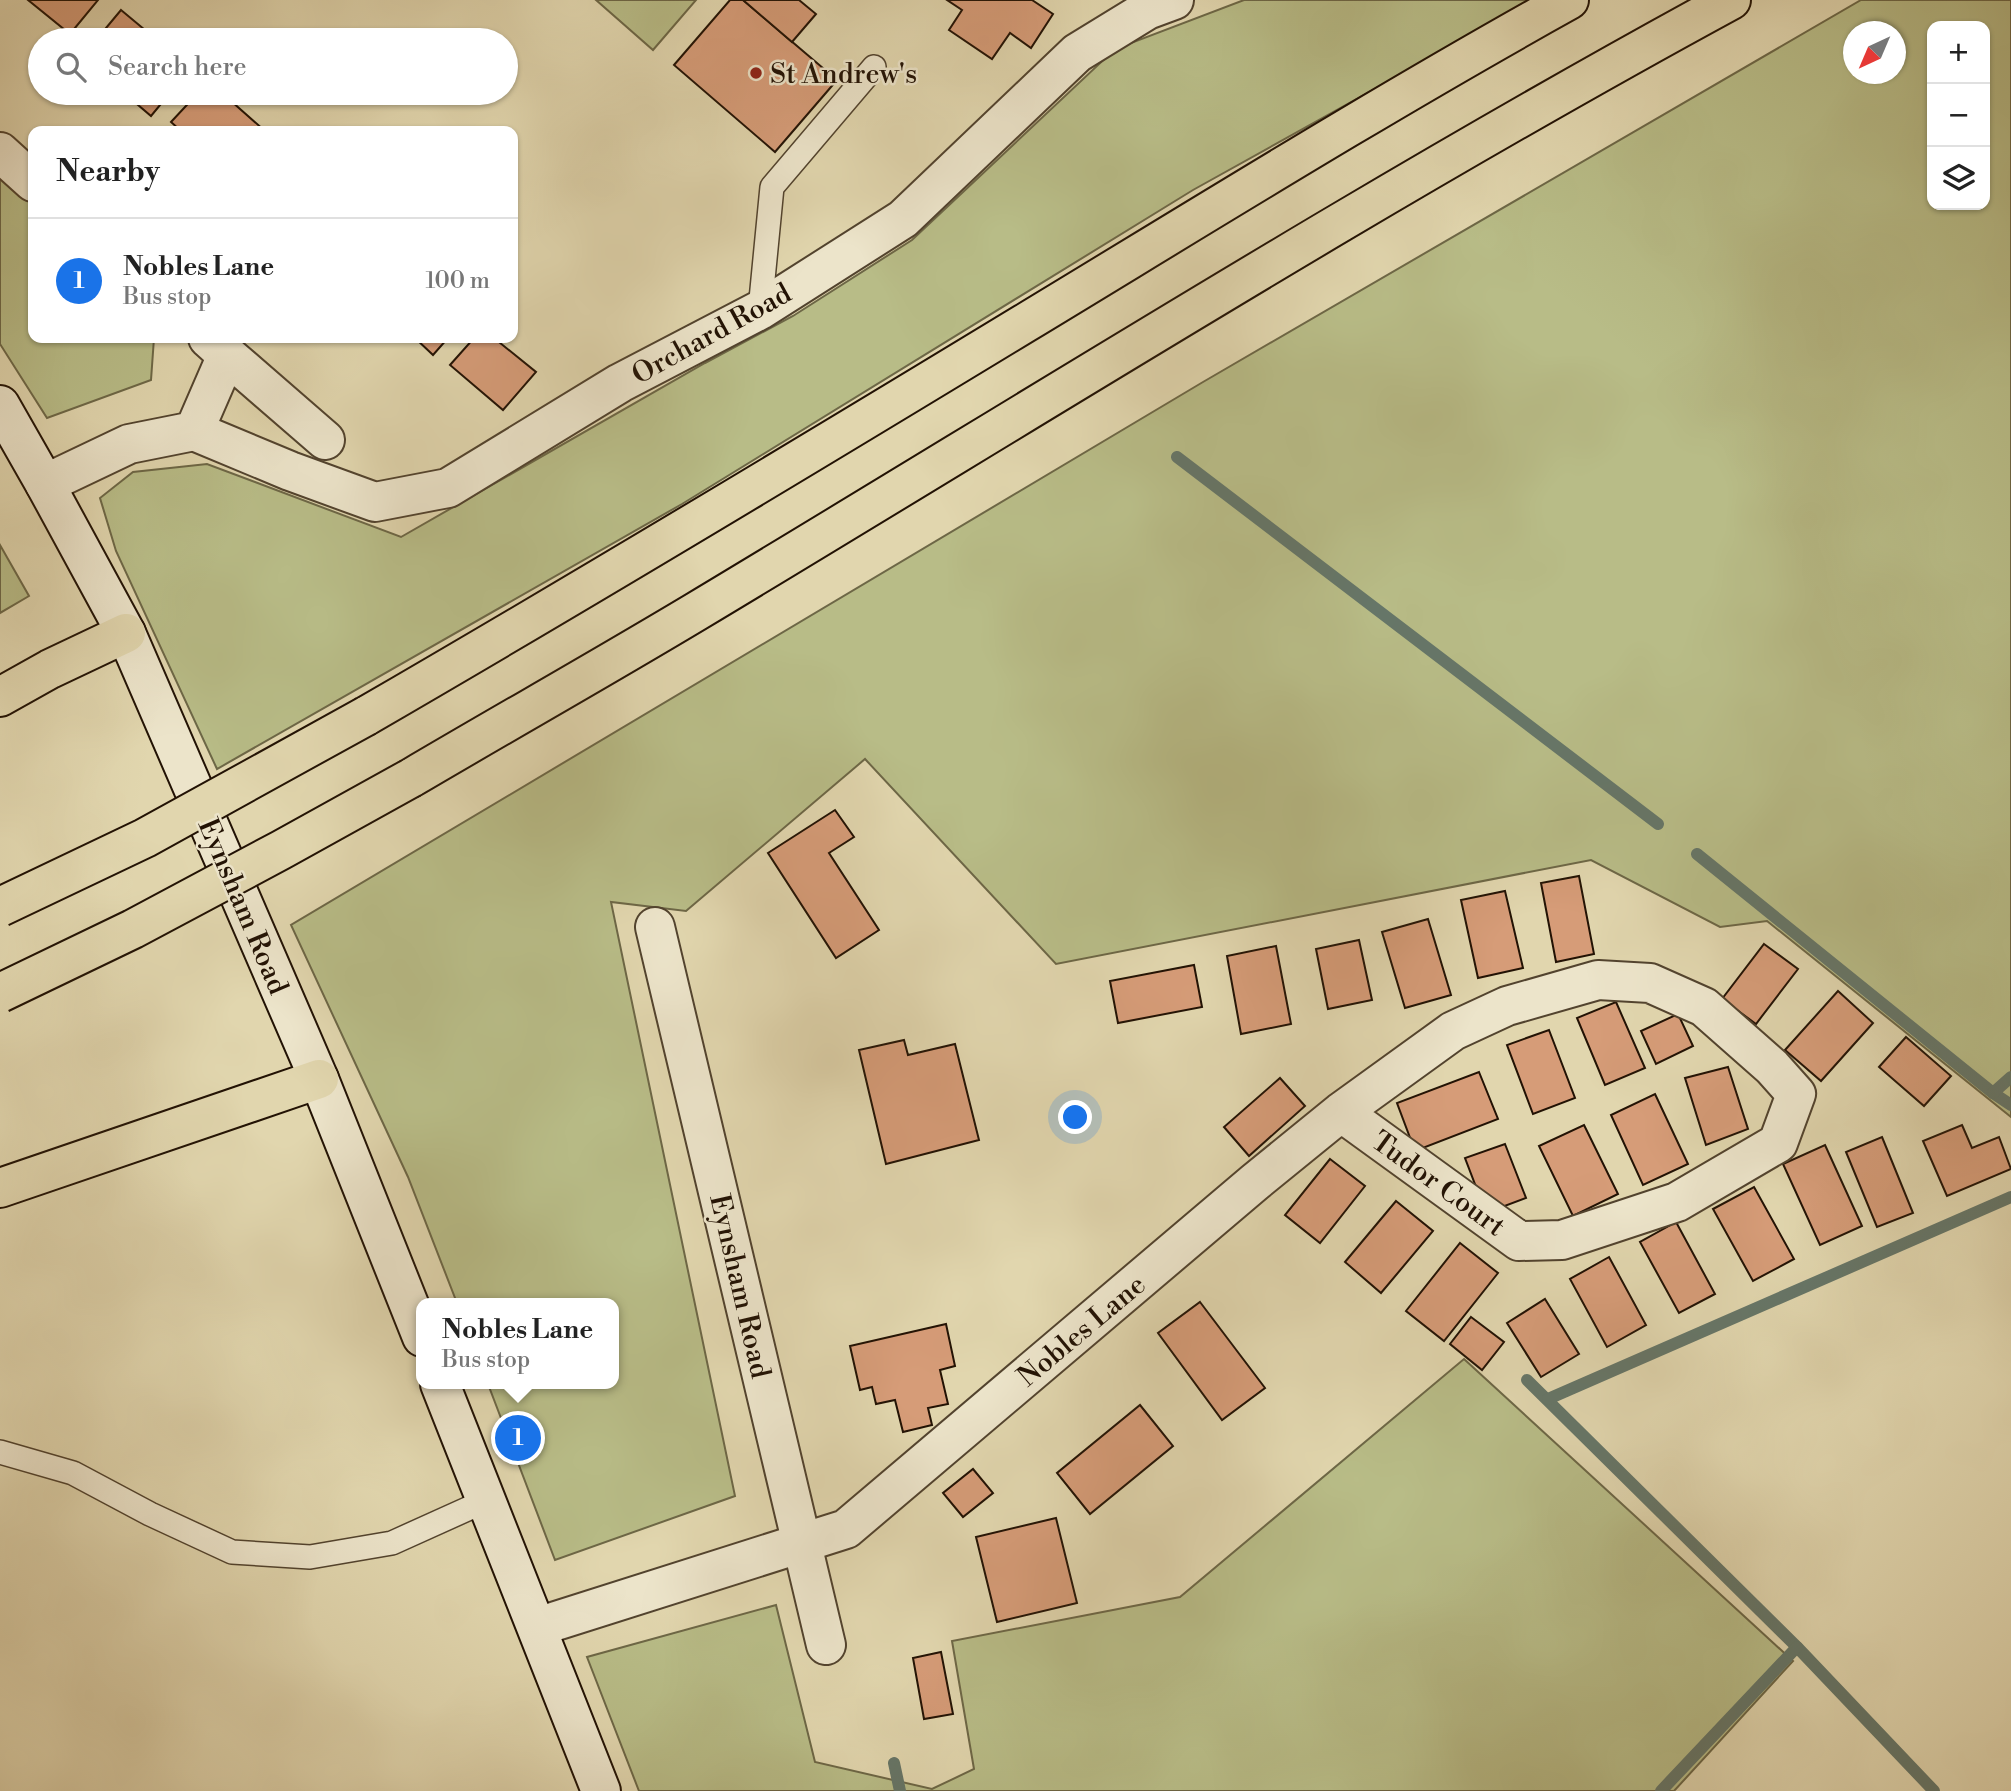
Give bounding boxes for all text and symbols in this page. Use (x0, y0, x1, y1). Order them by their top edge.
north arrow (1843, 21, 1906, 84)
map controls (1927, 21, 1990, 210)
button: + (1927, 21, 1990, 84)
search box (28, 28, 518, 105)
icon: search (52, 48, 90, 86)
text: Search here (108, 51, 247, 83)
place label: St Andrew's (770, 57, 917, 92)
marker: St Andrew's (748, 65, 764, 81)
button: − (1927, 84, 1990, 147)
button: layers (1927, 147, 1990, 210)
text: Nearby (56, 153, 160, 191)
text: Nobles Lane (123, 251, 274, 283)
text: 1 (73, 267, 85, 295)
text: 100 m (425, 267, 490, 295)
street label: Orchard Road (626, 276, 798, 393)
text: Bus stop (123, 283, 211, 311)
street label: Eynsham Road (190, 813, 295, 1000)
your location (1058, 1100, 1092, 1134)
street label: Tudor Court (1364, 1124, 1512, 1244)
street label: Eynsham Road (701, 1191, 778, 1382)
street label: Nobles Lane (1011, 1268, 1153, 1395)
popup (416, 1298, 619, 1389)
text: Nobles Lane (442, 1314, 593, 1346)
text: Bus stop (442, 1346, 530, 1374)
pin: 1 (495, 1412, 541, 1464)

